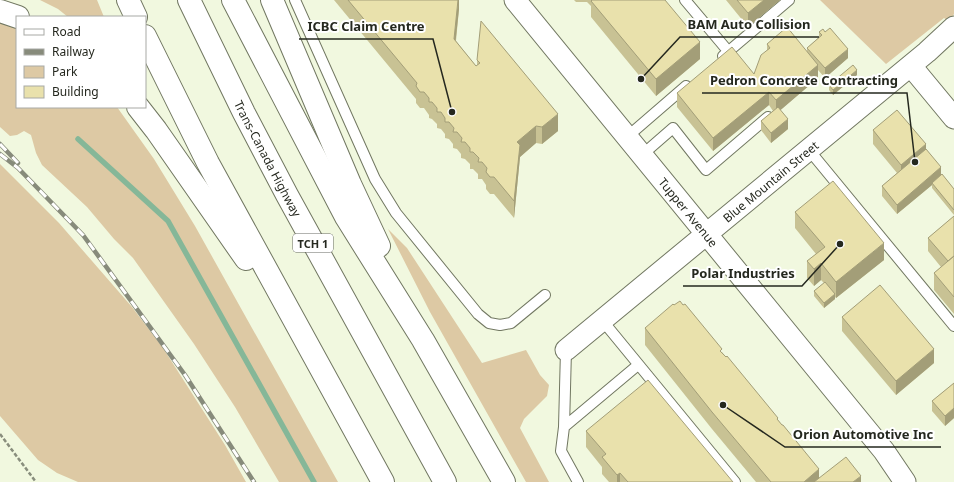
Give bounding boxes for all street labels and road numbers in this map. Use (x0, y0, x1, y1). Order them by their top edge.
street label: Trans-Canada Highway (230, 97, 306, 220)
street label: Blue Mountain Street (719, 136, 822, 226)
street label: Tupper Avenue (655, 174, 722, 251)
road number: TCH 1 (293, 234, 333, 252)

